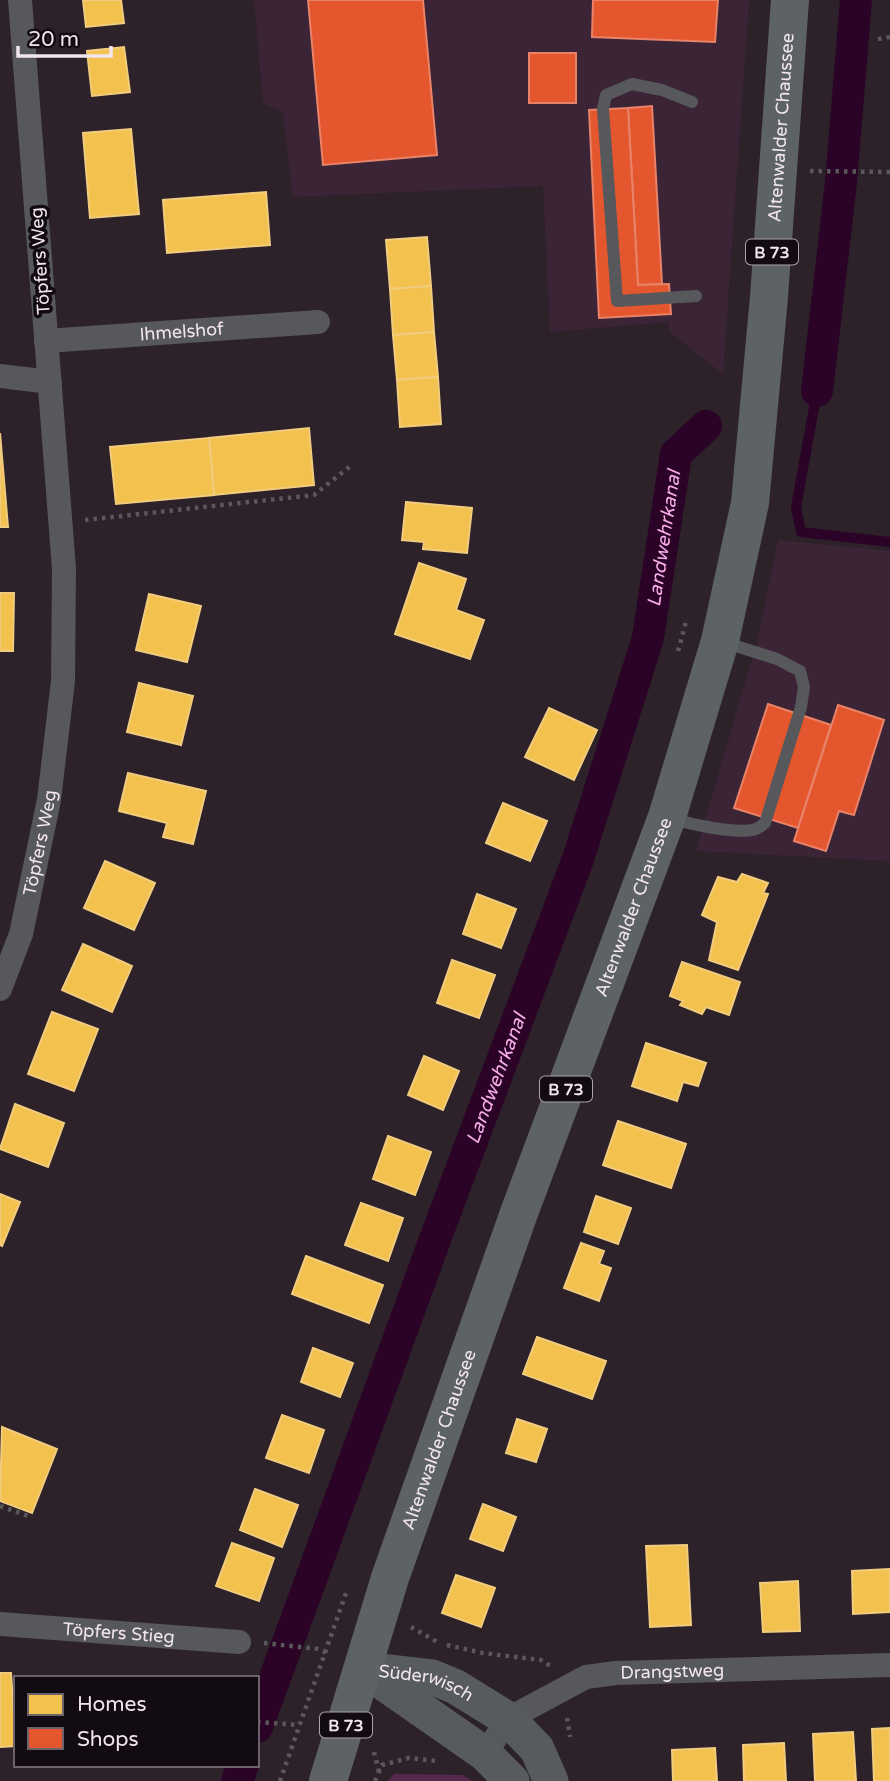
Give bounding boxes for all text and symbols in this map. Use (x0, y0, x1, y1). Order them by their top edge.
scale bar (18, 14, 110, 58)
text: 20 m (28, 27, 79, 52)
street label: Altenwalder Chaussee (763, 32, 799, 223)
street label: Töpfers Weg (25, 207, 55, 315)
road number: B 73 (746, 240, 798, 264)
street label: Ihmelshof (139, 318, 225, 345)
water label: Landwehrkanal (643, 467, 686, 608)
street label: Töpfers Weg (18, 789, 61, 898)
street label: Altenwalder Chaussee (590, 814, 677, 1000)
water label: Landwehrkanal (462, 1008, 532, 1147)
road number: B 73 (540, 1077, 592, 1102)
street label: Altenwalder Chaussee (397, 1347, 481, 1533)
street label: Töpfers Stieg (62, 1618, 176, 1648)
street label: Drangstweg (620, 1659, 724, 1684)
street label: Süderwisch (377, 1660, 478, 1706)
legend (14, 1676, 259, 1767)
text: Homes (77, 1692, 147, 1717)
road number: B 73 (320, 1712, 372, 1737)
text: Shops (77, 1727, 139, 1752)

